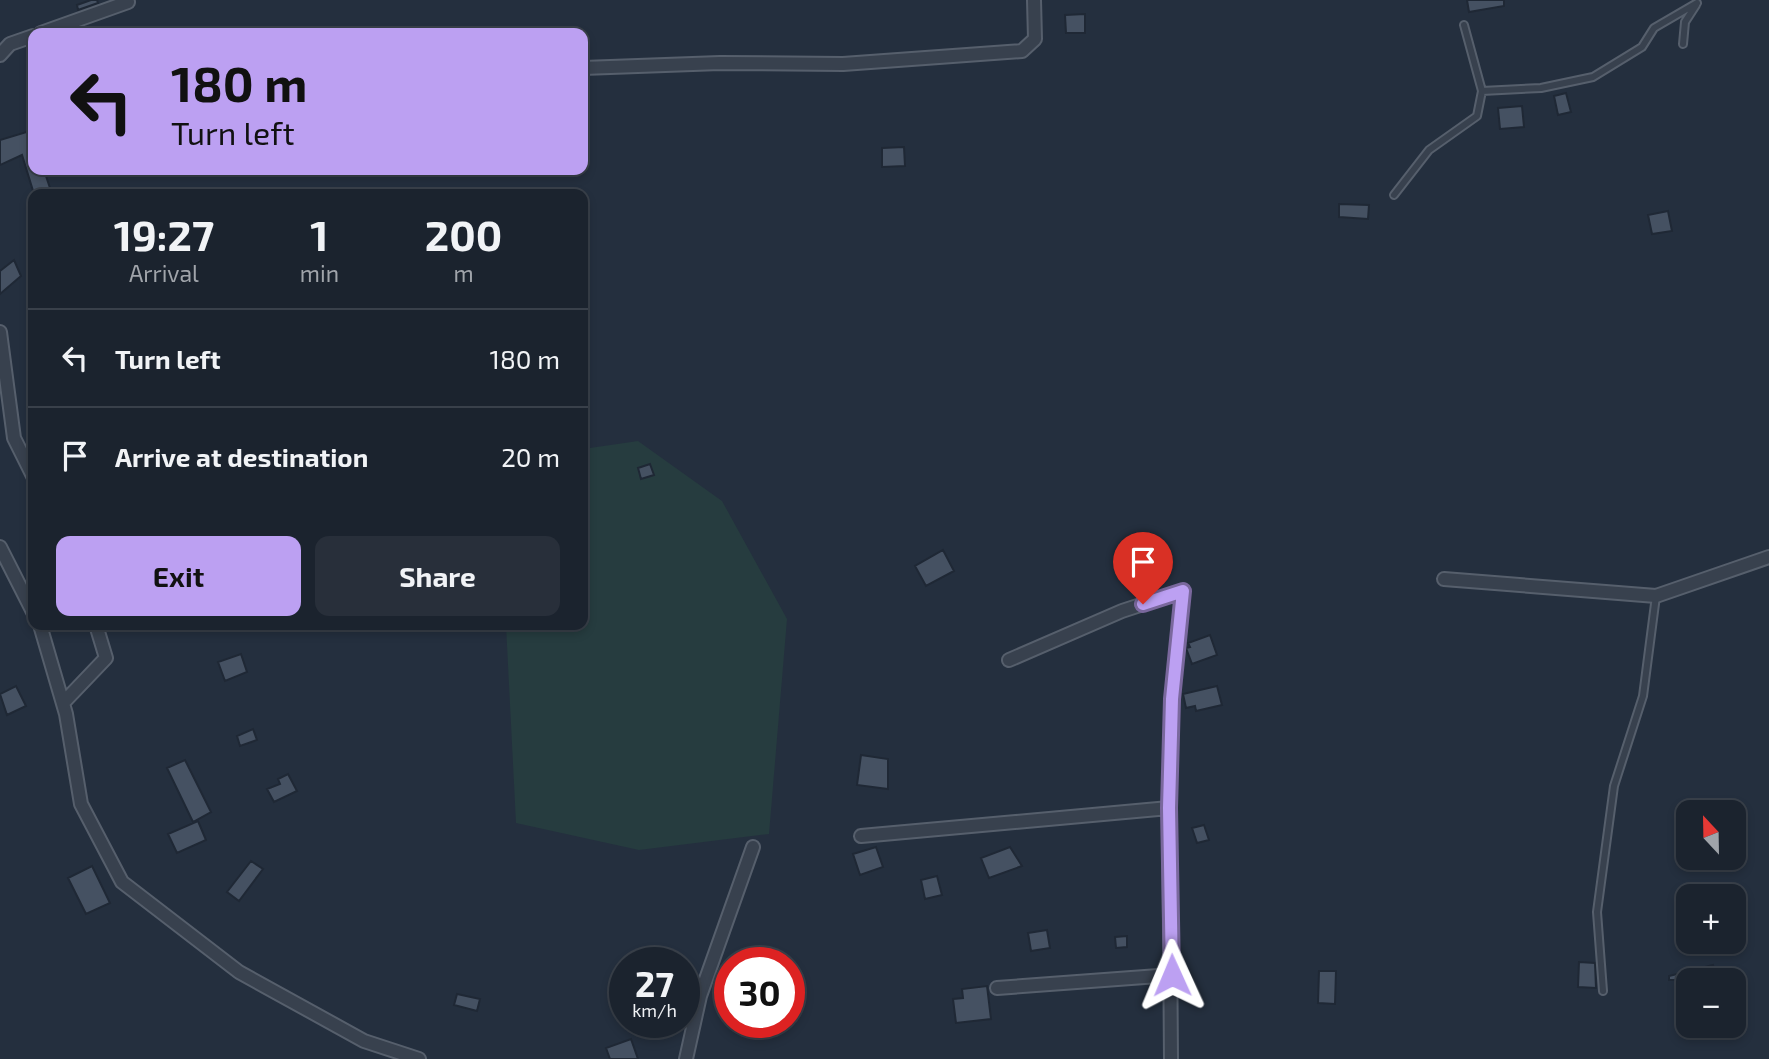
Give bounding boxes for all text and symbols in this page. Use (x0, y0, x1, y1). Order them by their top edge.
text: 180 m (171, 53, 307, 112)
icon: left (56, 56, 147, 147)
text: Turn left (171, 113, 295, 151)
text: 19:27 (114, 209, 214, 259)
text: 1 (310, 209, 329, 259)
text: 200 (425, 209, 502, 259)
text: Arrival (129, 259, 199, 287)
text: min (300, 259, 339, 287)
text: m (453, 259, 474, 287)
icon: left (56, 339, 94, 377)
text: Turn left (115, 343, 221, 374)
text: 180 m (490, 343, 560, 374)
icon: arrive (56, 437, 94, 475)
text: Arrive at destination (115, 441, 368, 472)
text: 20 m (501, 441, 560, 472)
pin (1113, 532, 1173, 604)
button: Exit (56, 536, 301, 616)
button: Share (315, 536, 560, 616)
icon: arrive (1124, 543, 1162, 581)
north arrow (1676, 800, 1746, 870)
map controls (1676, 800, 1746, 1038)
button: + (1676, 884, 1746, 954)
position arrow (1135, 938, 1209, 1012)
speed limit sign: 30 (714, 947, 805, 1038)
text: 27 (635, 962, 674, 1004)
button: − (1676, 968, 1746, 1038)
text: km/h (632, 999, 677, 1021)

